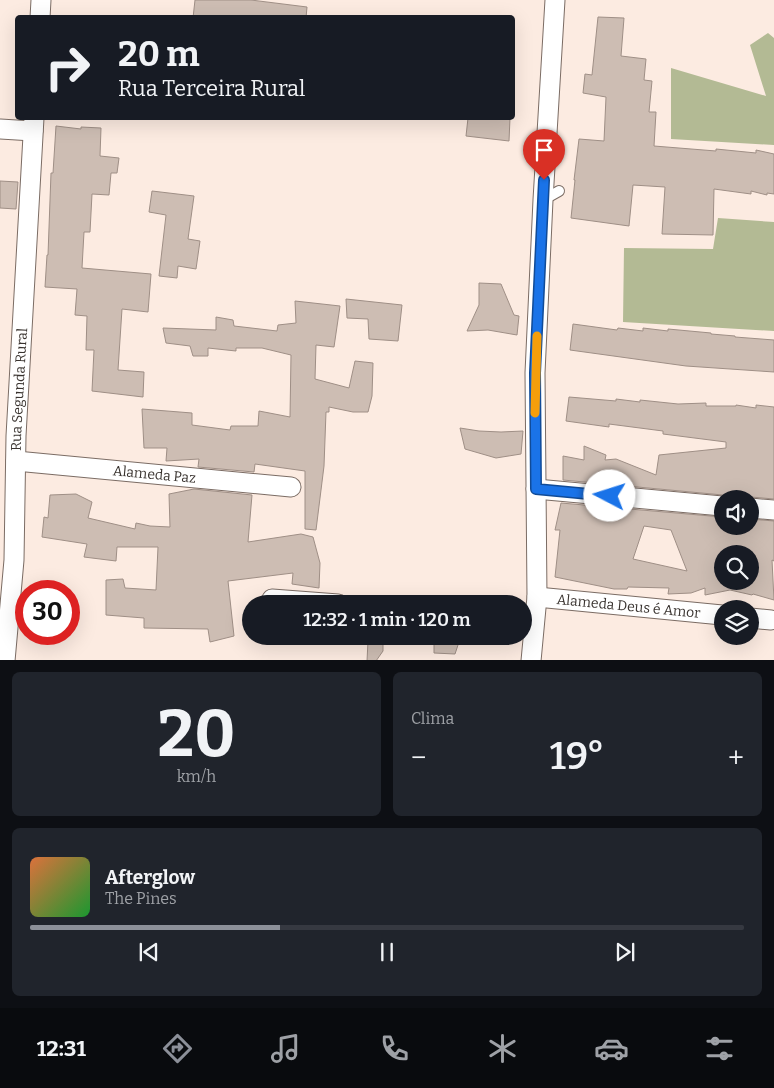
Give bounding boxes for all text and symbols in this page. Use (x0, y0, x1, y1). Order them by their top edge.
text: 20 m (118, 33, 200, 75)
icon: right (35, 35, 100, 100)
text: Rua Terceira Rural (118, 75, 305, 102)
pin (523, 129, 565, 180)
icon: arrive (530, 136, 558, 164)
street label: Rua Segunda Rural (8, 328, 31, 451)
street label: Alameda Paz (112, 462, 197, 487)
position arrow (583, 469, 635, 521)
map controls (714, 490, 759, 645)
button: sound (714, 490, 759, 535)
button: search (714, 545, 759, 590)
speed limit sign: 30 (15, 580, 80, 645)
street label: Alameda Deus é Amor (556, 591, 701, 622)
button: layers (714, 600, 759, 645)
text: 12:32 · 1 min · 120 m (303, 608, 471, 631)
text: 20 (158, 695, 235, 773)
text: Clima (411, 709, 454, 728)
text: 19° (550, 733, 605, 779)
text: − (411, 741, 426, 774)
text: + (728, 741, 744, 774)
text: km/h (177, 767, 216, 786)
text: Afterglow (105, 866, 195, 889)
text: The Pines (105, 889, 177, 908)
icon: previous (135, 938, 163, 966)
icon: pause (373, 938, 401, 966)
icon: next (611, 938, 639, 966)
icon: directions (160, 1031, 195, 1066)
icon: music (268, 1031, 303, 1066)
icon: phone (377, 1031, 412, 1066)
icon: climate (485, 1031, 520, 1066)
icon: car (594, 1031, 629, 1066)
icon: filters (702, 1031, 737, 1066)
text: 12:31 (37, 1035, 86, 1062)

